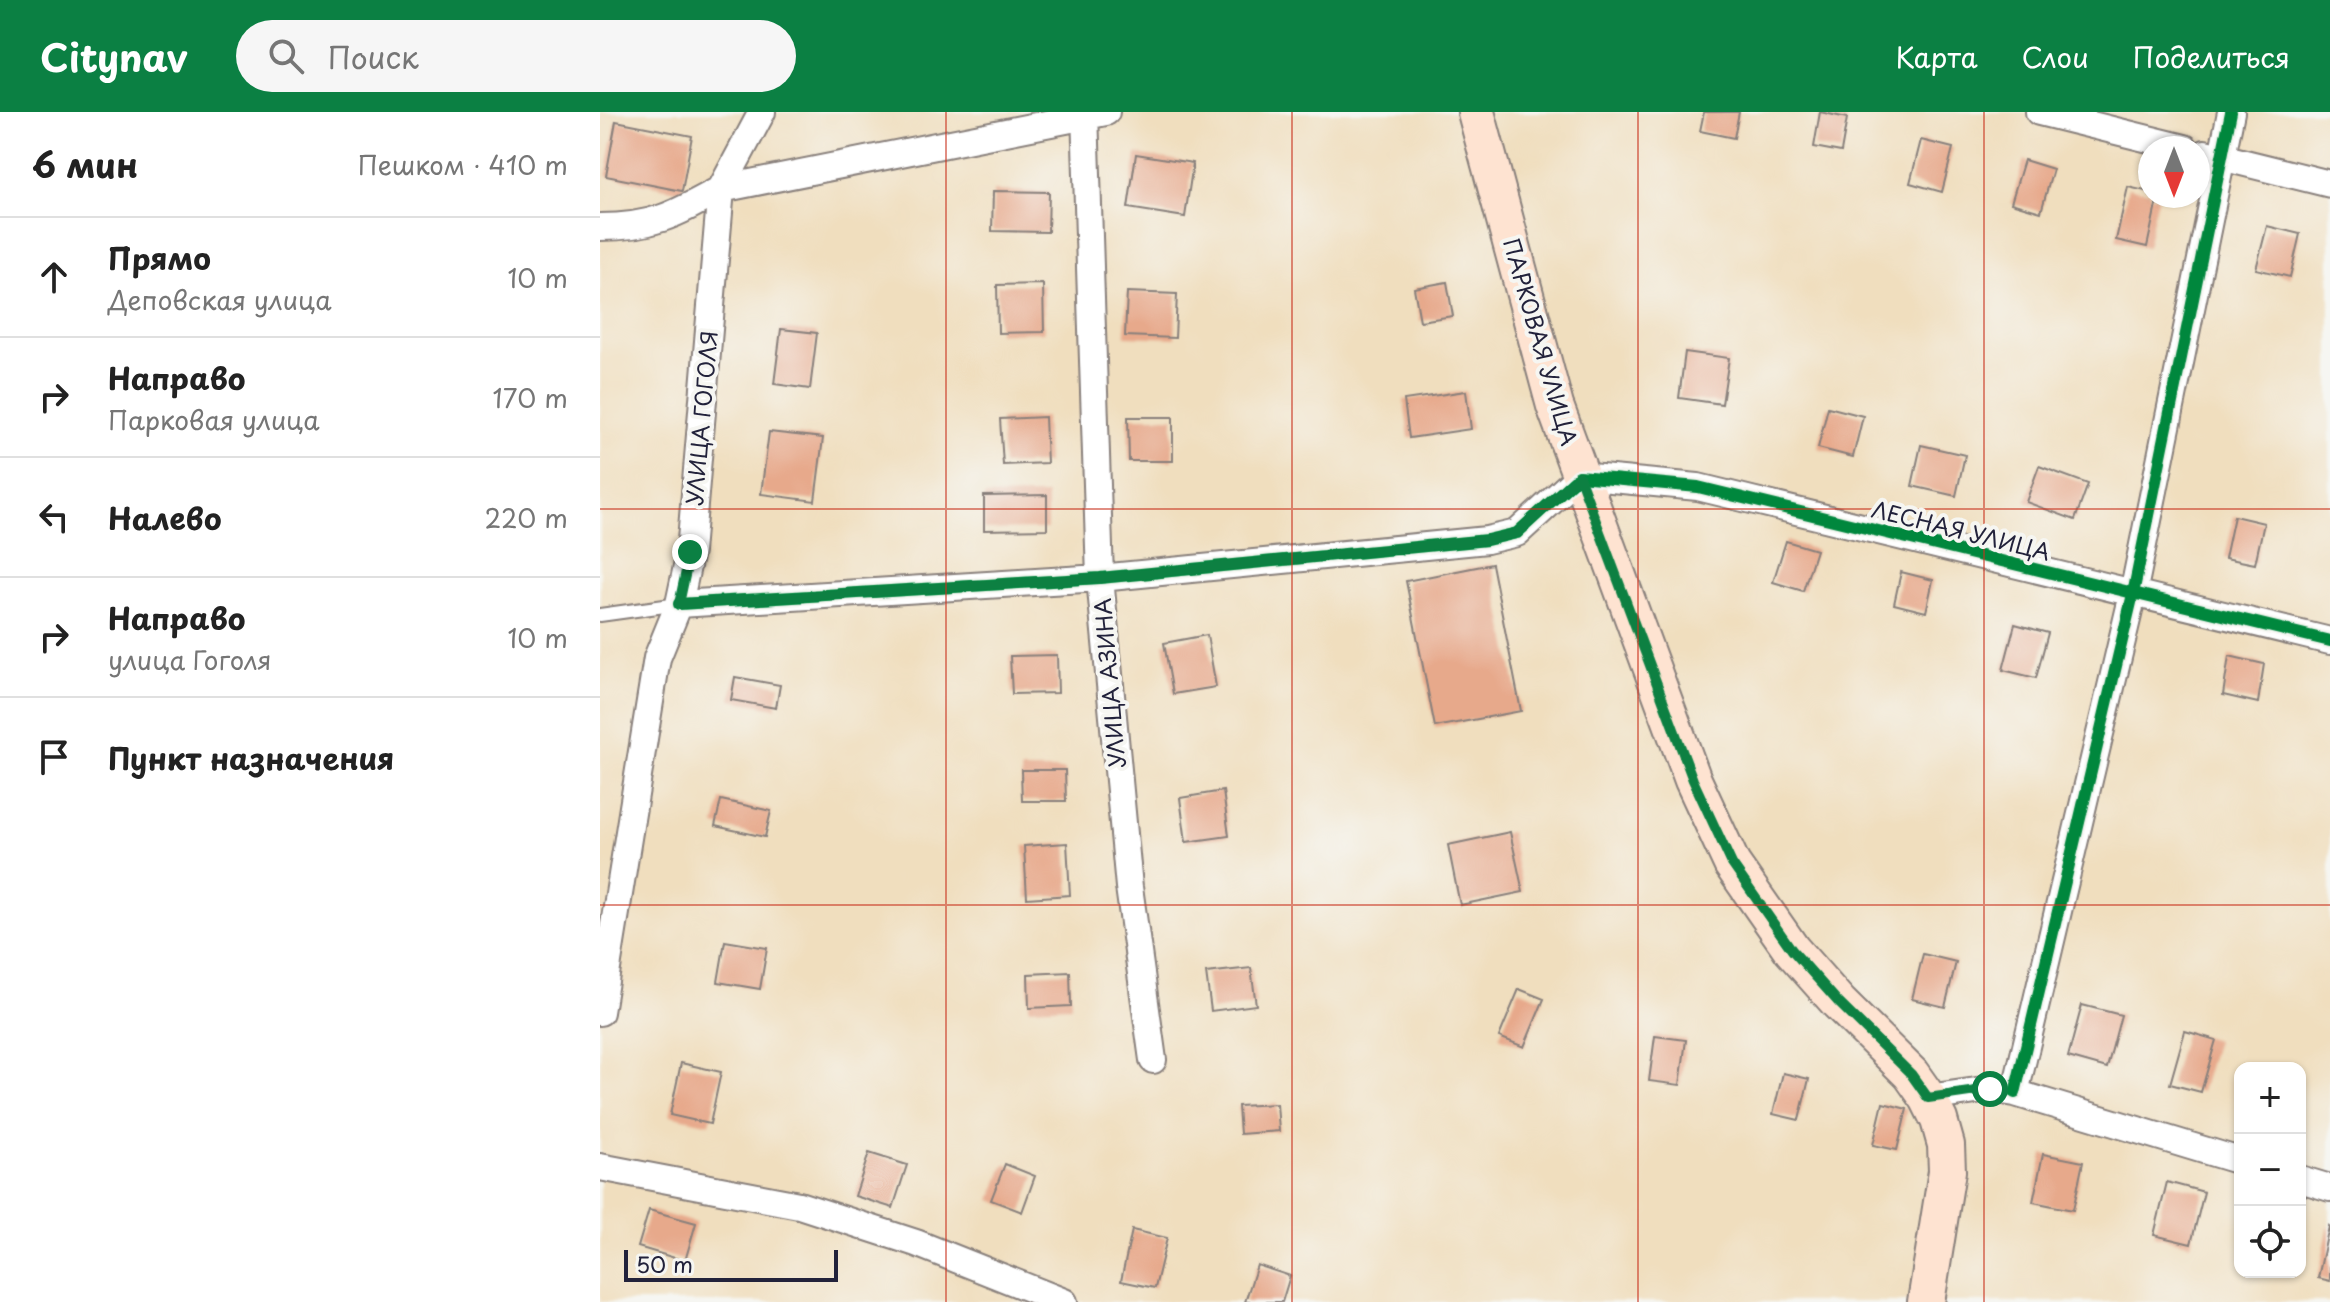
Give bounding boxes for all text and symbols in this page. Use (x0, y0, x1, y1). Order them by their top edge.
search box (236, 20, 796, 92)
text: Citynav (40, 28, 188, 85)
icon: search (264, 34, 308, 78)
text: Поиск (328, 34, 419, 79)
text: Карта (1895, 35, 1978, 78)
text: Слои (2022, 35, 2089, 78)
text: Поделиться (2133, 35, 2290, 78)
north arrow (2138, 136, 2210, 208)
text: 6 мин (32, 138, 138, 190)
text: Пешком · 410 m (358, 145, 568, 184)
street label: ПАРКОВАЯ УЛИЦА (1496, 234, 1587, 449)
text: Прямо (108, 235, 211, 280)
icon: ahead (32, 255, 76, 299)
text: 10 m (507, 258, 568, 297)
text: Деповская улица (108, 280, 332, 319)
street label: УЛИЦА ГОГОЛЯ (676, 329, 725, 507)
text: Направо (108, 355, 246, 400)
icon: right (32, 375, 76, 419)
text: 170 m (493, 378, 568, 417)
text: Парковая улица (108, 400, 320, 439)
street label: ЛЕСНАЯ УЛИЦА (1869, 491, 2054, 568)
icon: left (32, 495, 76, 539)
text: Налево (108, 495, 222, 540)
text: 220 m (484, 498, 568, 537)
route end (672, 534, 708, 570)
text: Направо (108, 595, 246, 640)
street label: УЛИЦА АЗИНА (1085, 597, 1132, 769)
icon: right (32, 615, 76, 659)
text: 10 m (507, 618, 568, 657)
text: улица Гоголя (108, 640, 272, 679)
icon: arrive (32, 735, 76, 779)
text: Пункт назначения (108, 735, 394, 780)
map controls (2234, 1062, 2306, 1278)
button: + (2234, 1062, 2306, 1134)
route start (1972, 1071, 2008, 1107)
button: − (2234, 1134, 2306, 1206)
button: locate (2234, 1206, 2306, 1278)
scale bar (624, 1246, 838, 1282)
text: 50 m (636, 1247, 693, 1280)

